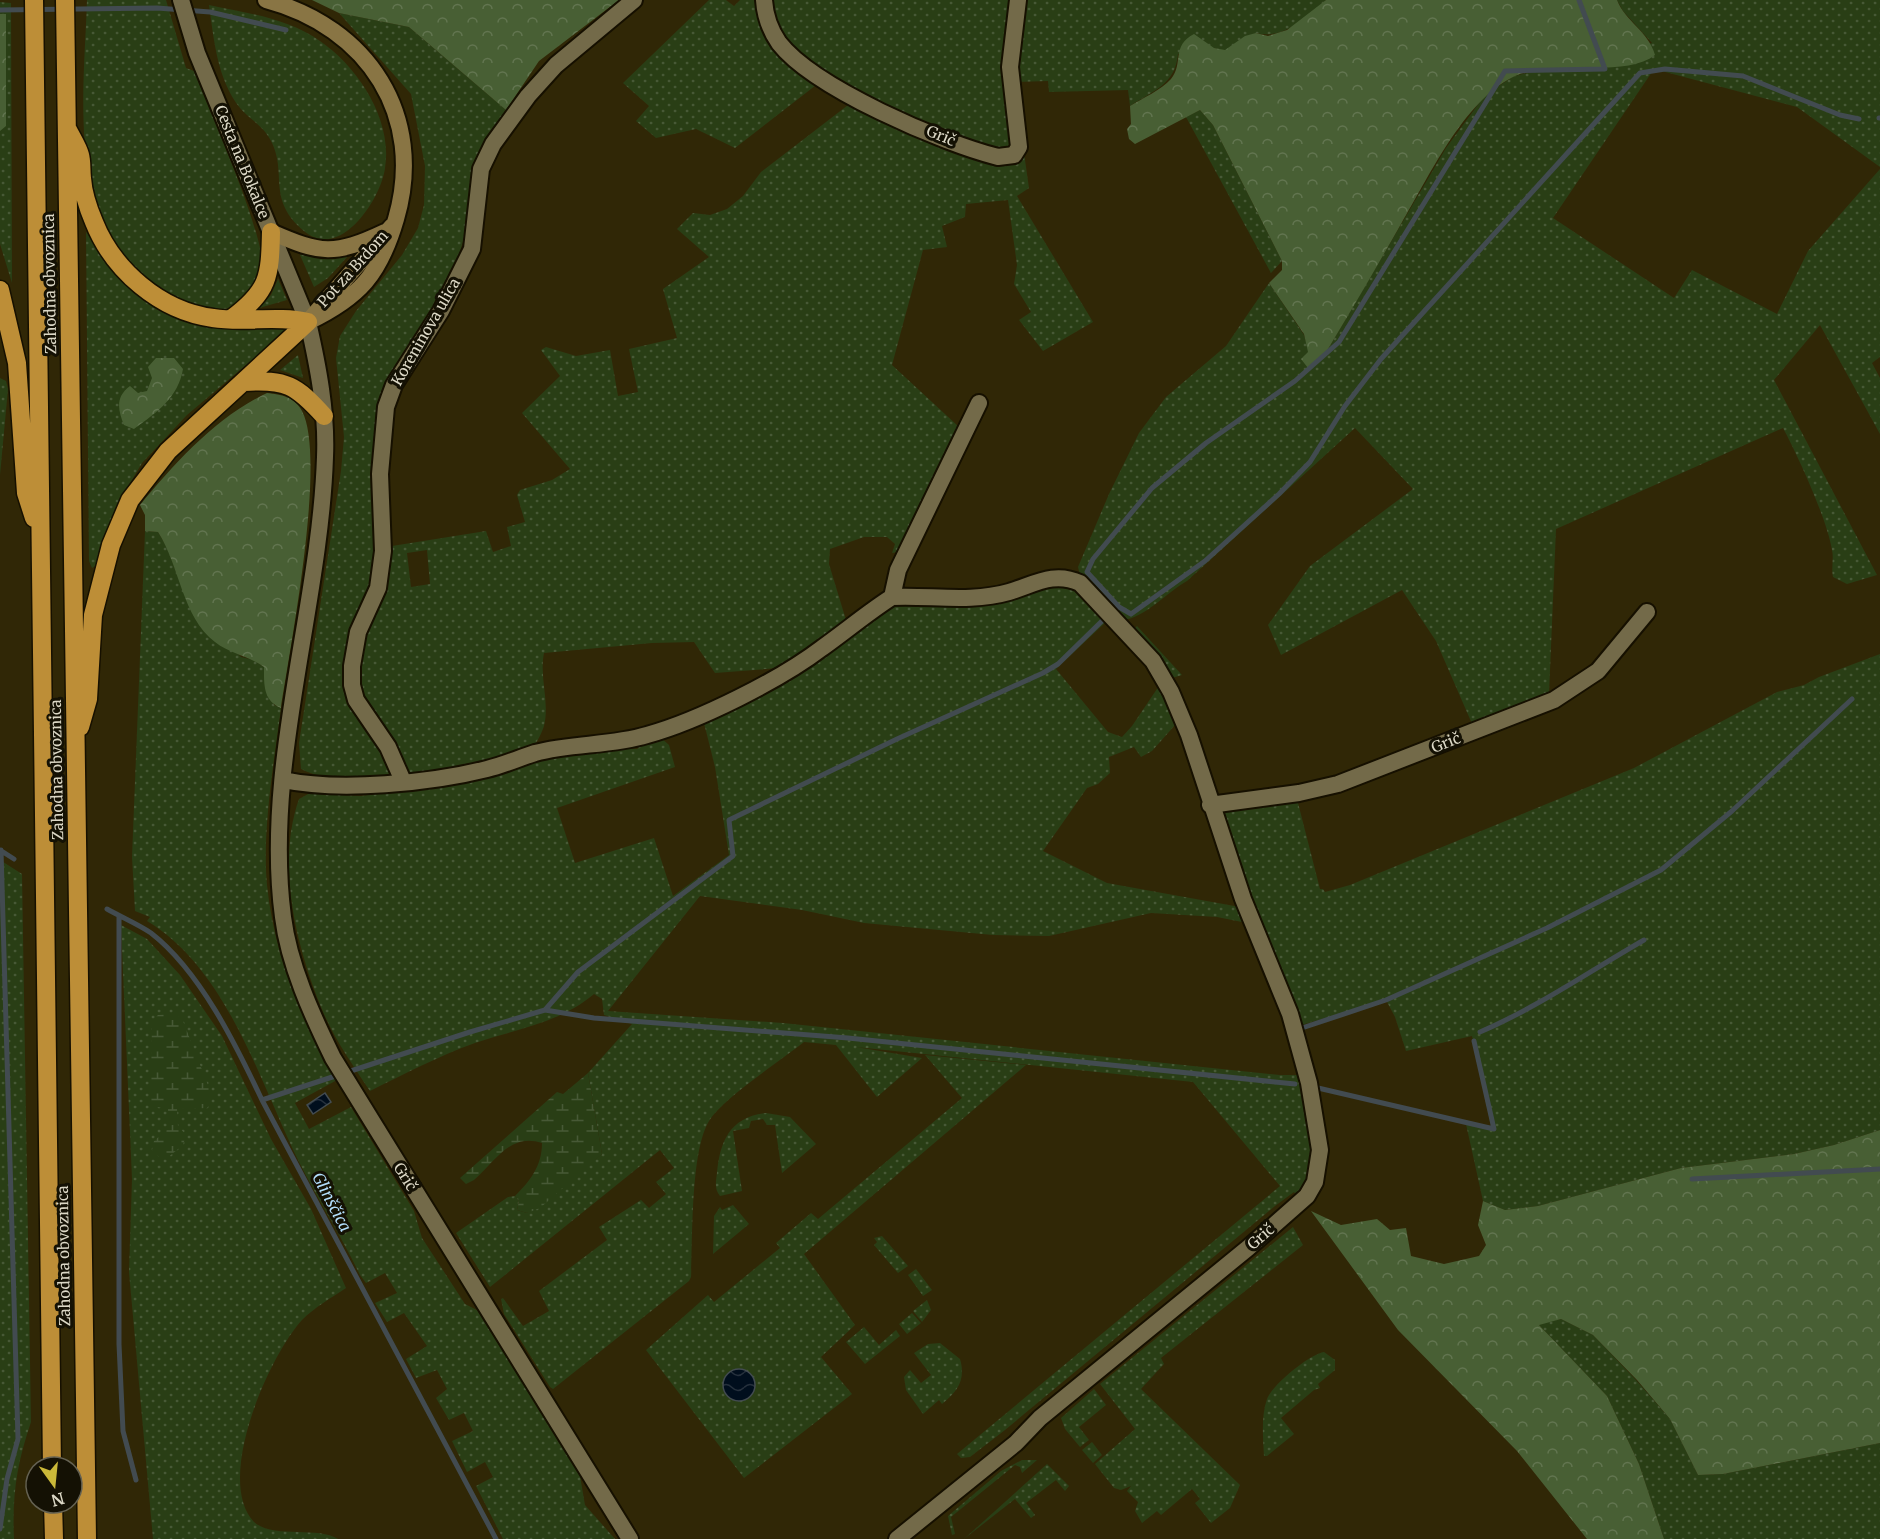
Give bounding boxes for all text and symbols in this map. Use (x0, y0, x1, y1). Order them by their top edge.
street label: Cesta na Bokalce (211, 102, 274, 221)
street label: Grič (924, 121, 959, 150)
street label: Zahodna obvoznica (39, 213, 60, 355)
street label: Pot za Brdom (313, 226, 392, 311)
street label: Koreninova ulica (387, 275, 464, 389)
street label: Zahodna obvoznica (46, 699, 67, 841)
street label: Grič (1428, 728, 1464, 757)
street label: Grič (389, 1159, 422, 1195)
water label: Glinščica (308, 1169, 356, 1235)
street label: Zahodna obvoznica (53, 1185, 74, 1327)
street label: Grič (1243, 1219, 1278, 1254)
north arrow (24, 1455, 84, 1515)
text: N (49, 1488, 67, 1511)

